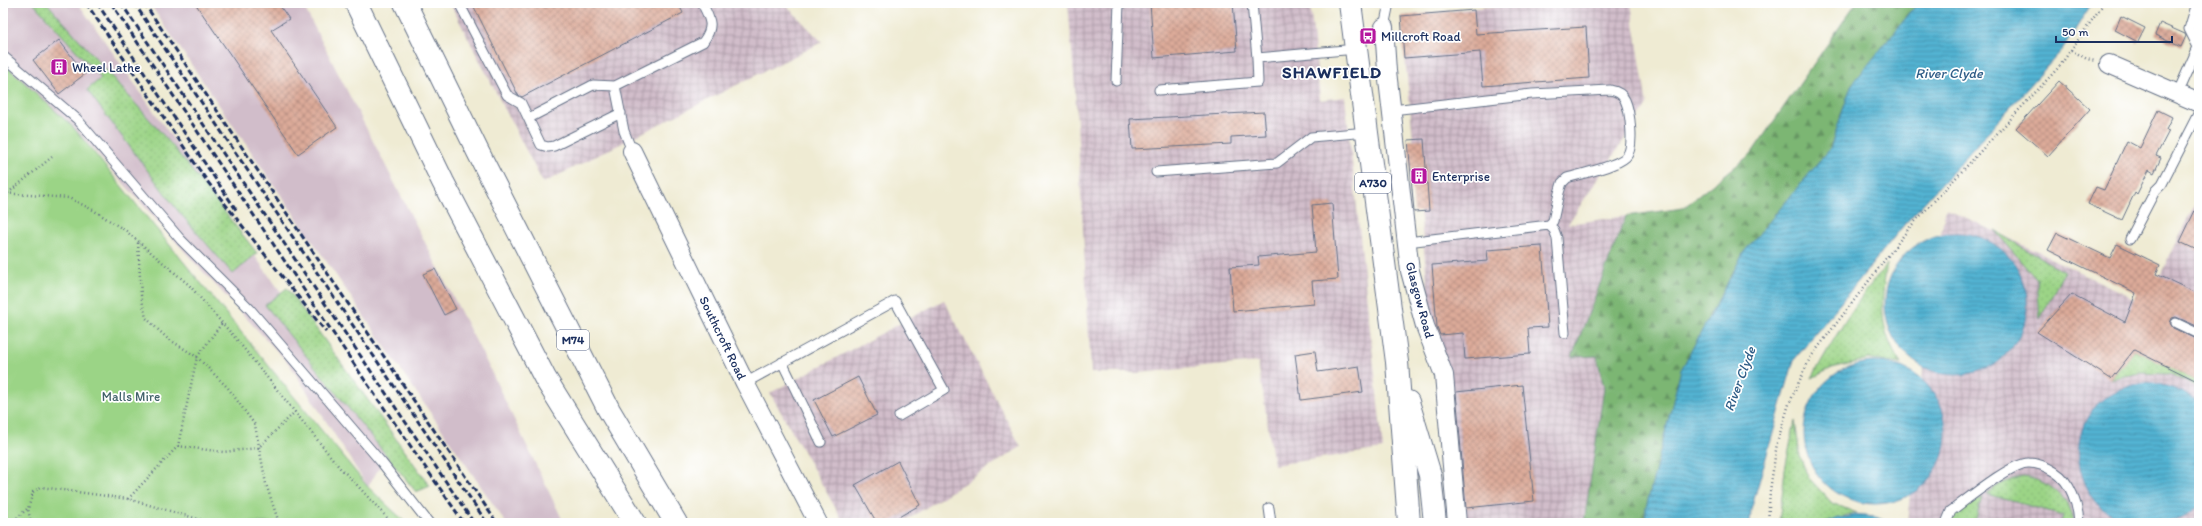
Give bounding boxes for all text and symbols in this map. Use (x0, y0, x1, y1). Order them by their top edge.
scale bar (2056, 18, 2172, 44)
text: 50 m (2062, 25, 2088, 39)
bus stop icon: Millcroft Road (1358, 26, 1378, 46)
place label: Millcroft Road (1381, 29, 1461, 44)
building icon: Wheel Lathe (49, 57, 69, 77)
place label: Wheel Lathe (72, 60, 140, 75)
district label: SHAWFIELD (1282, 62, 1382, 82)
water label: River Clyde (1915, 65, 1984, 82)
building icon: Enterprise (1409, 166, 1429, 186)
place label: Enterprise (1432, 169, 1490, 184)
road number: A730 (1355, 173, 1391, 193)
street label: Glasgow Road (1403, 260, 1437, 340)
street label: Southcroft Road (696, 294, 750, 382)
road number: M74 (557, 330, 589, 350)
water label: River Clyde (1721, 343, 1760, 414)
park label: Malls Mire (102, 389, 160, 404)

